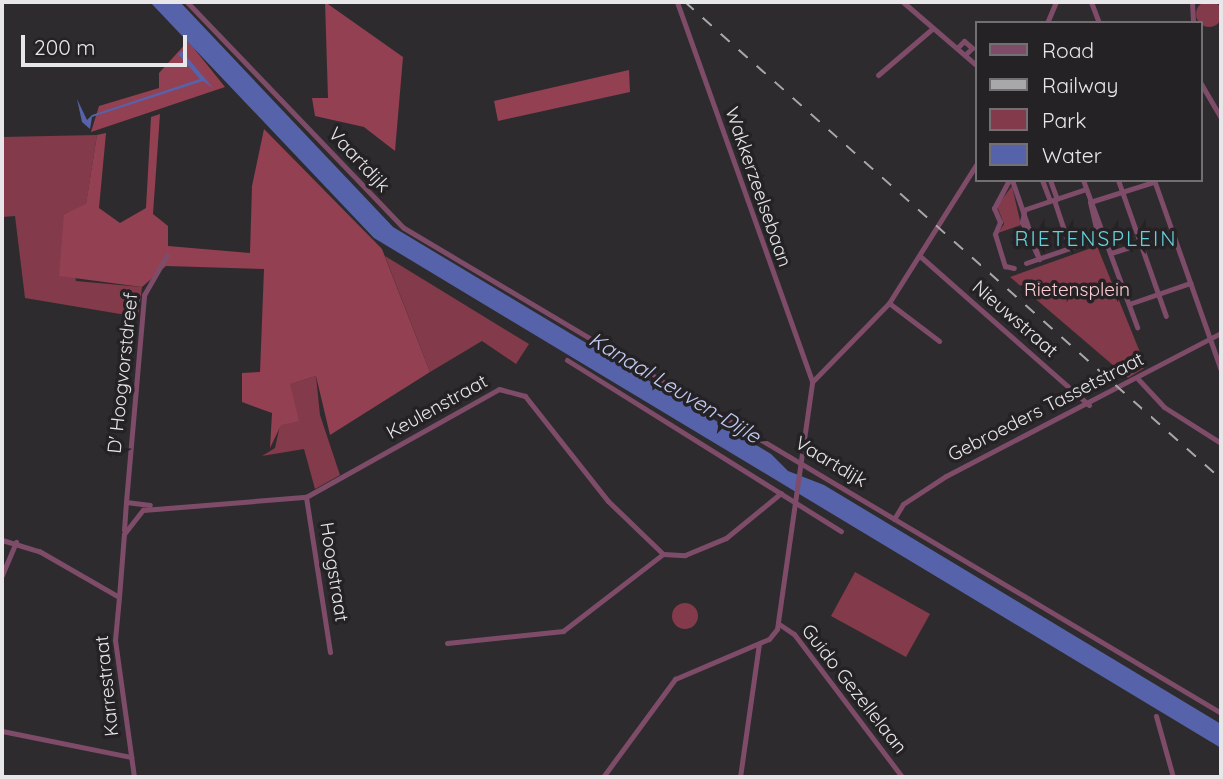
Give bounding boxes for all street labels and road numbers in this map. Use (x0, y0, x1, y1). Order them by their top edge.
street label: Wakkerzeelsebaan (720, 104, 796, 270)
street label: Vaartdijk (323, 123, 395, 197)
street label: Nieuwstraat (968, 276, 1062, 362)
street label: D' Hoogvorstdreef (103, 291, 143, 455)
street label: Gebroeders Tassetstraat (944, 348, 1148, 466)
street label: Keulenstraat (383, 370, 491, 444)
street label: Vaartdijk (791, 432, 871, 492)
street label: Hoogstraat (315, 521, 353, 623)
street label: Guido Gezellelaan (796, 620, 912, 758)
street label: Karrestraat (90, 634, 124, 738)

